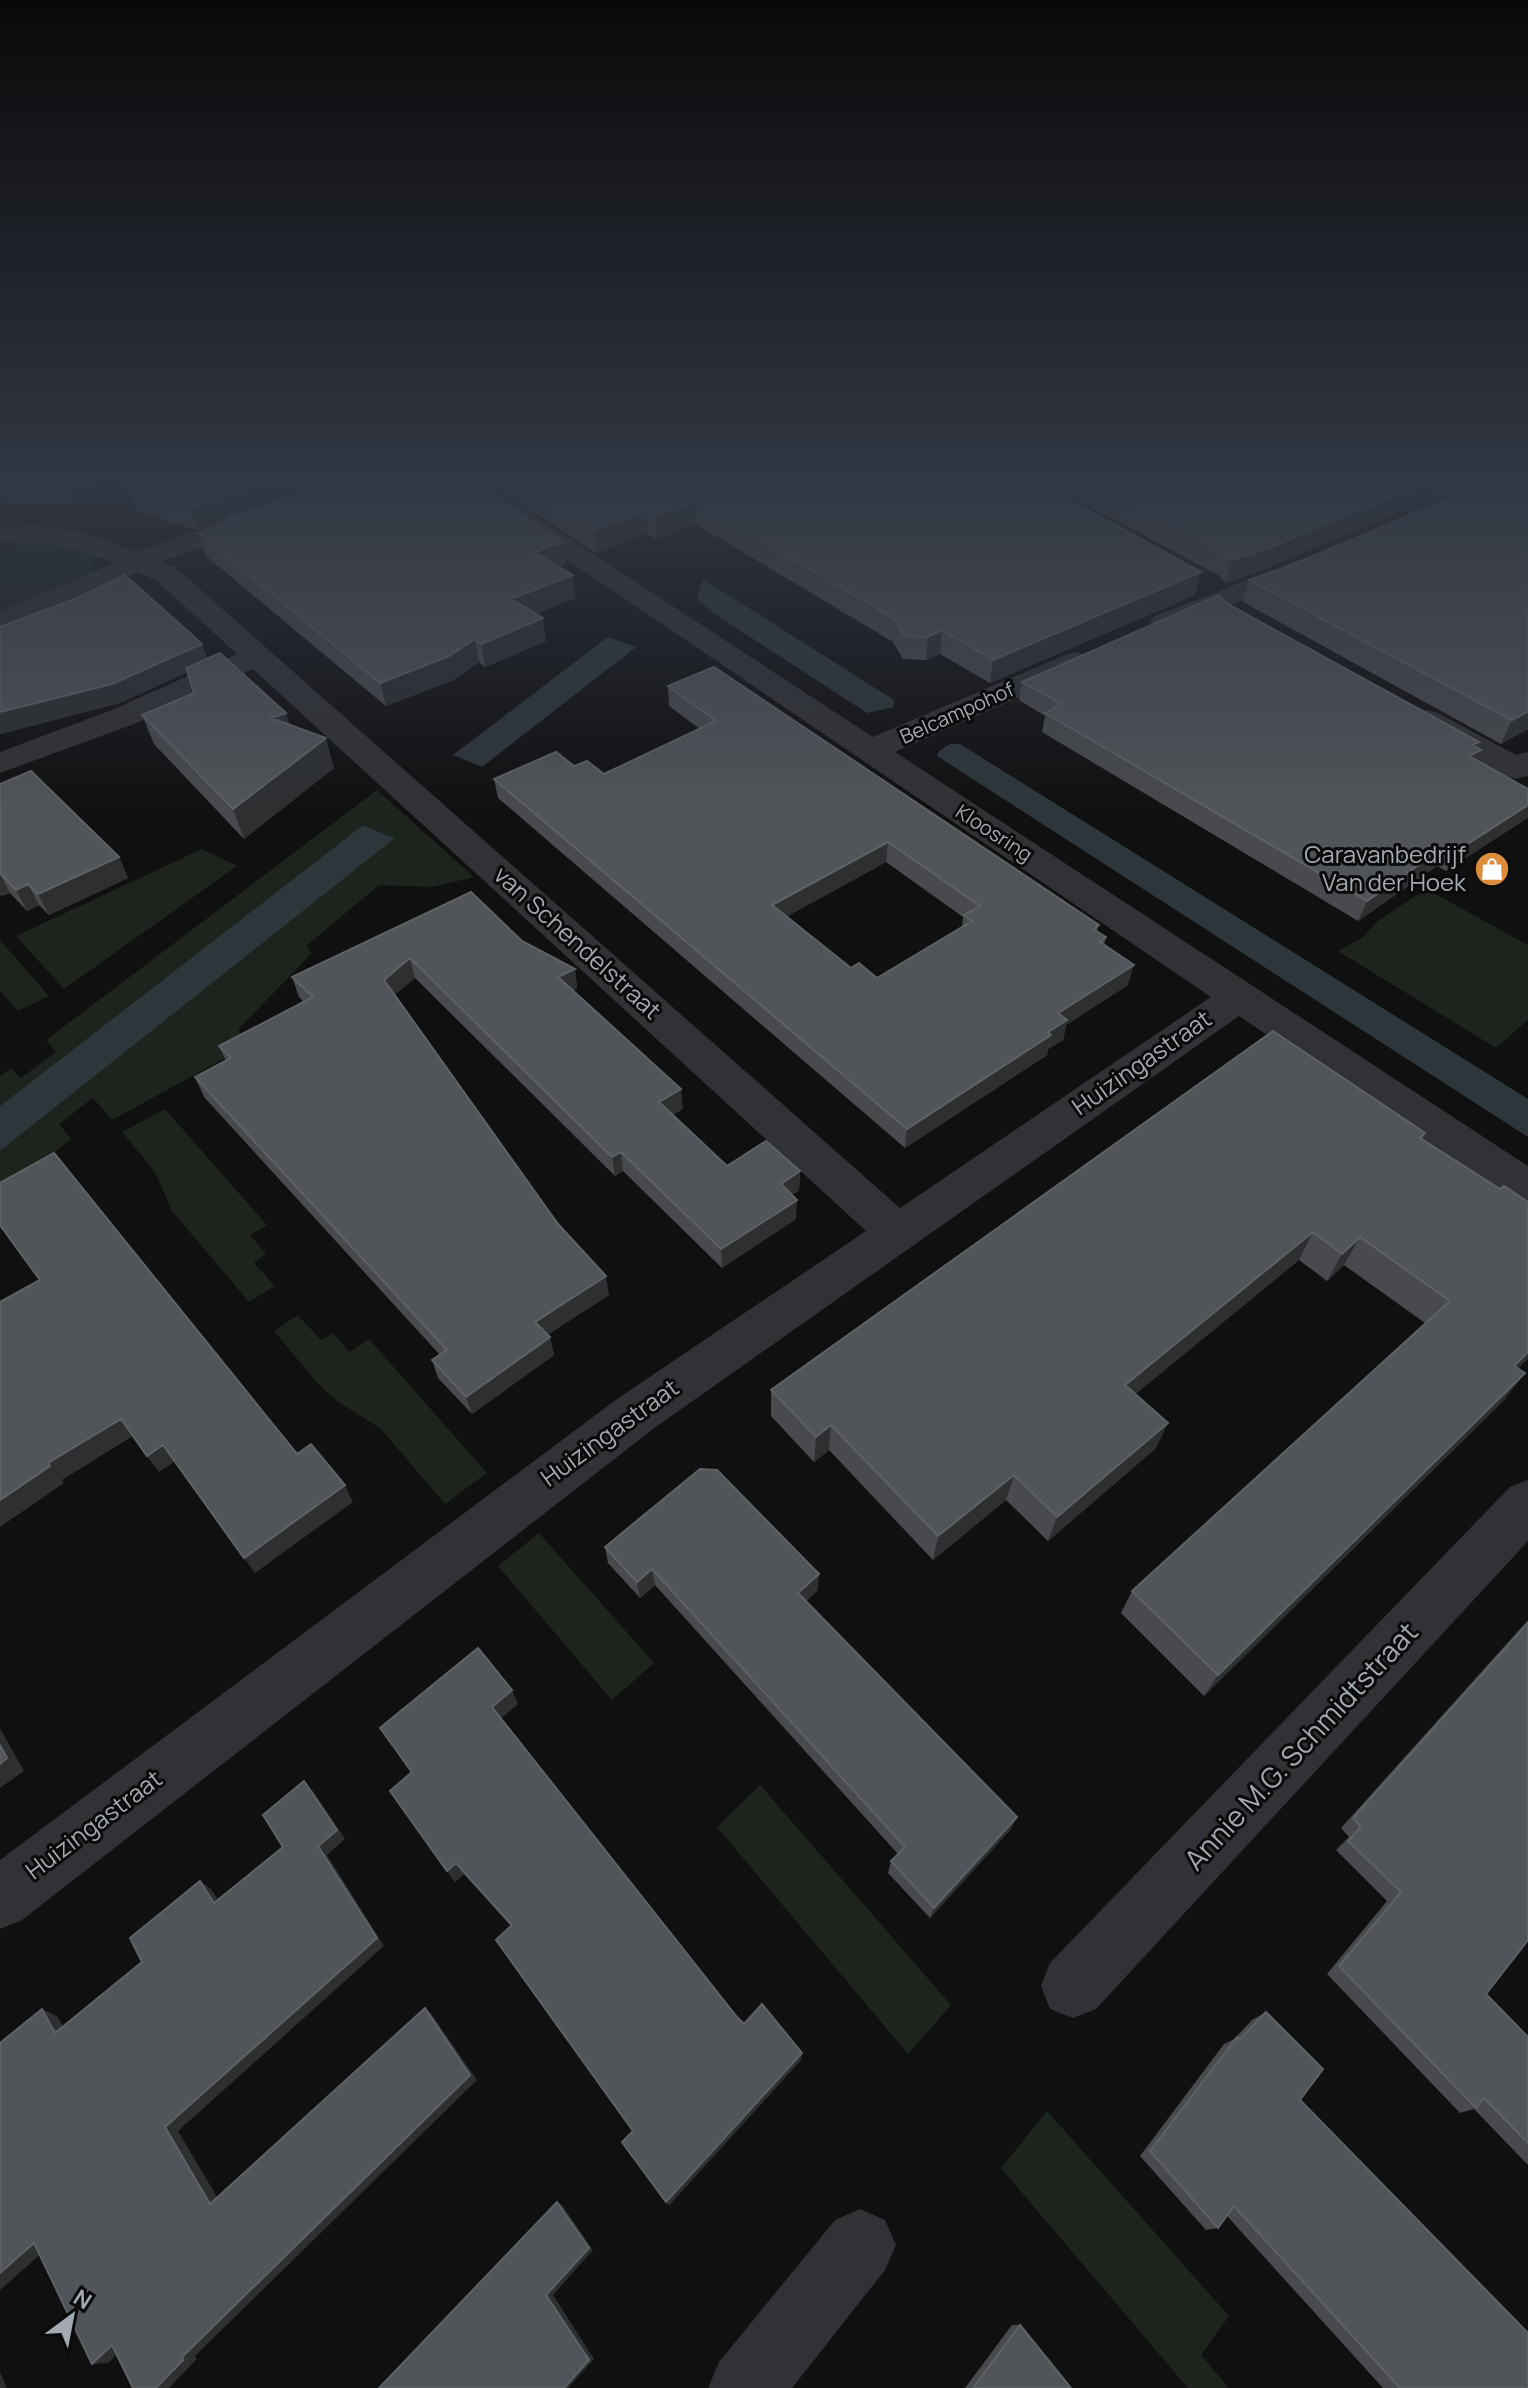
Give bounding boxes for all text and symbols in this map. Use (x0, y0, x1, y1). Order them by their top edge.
street label: Belcampohof (896, 675, 1018, 750)
street label: Kloosring (951, 798, 1038, 867)
place label: Caravanbedrijf Van der Hoek (1304, 837, 1467, 898)
shop icon: Caravanbedrijf Van der Hoek (1473, 850, 1511, 888)
street label: van Schendelstraat (487, 858, 669, 1026)
street label: Huizingastraat (1065, 1001, 1217, 1122)
street label: Huizingastraat (533, 1371, 685, 1493)
street label: Annie M.G. Schmidtstraat (1175, 1613, 1425, 1878)
street label: Huizingastraat (18, 1762, 168, 1886)
north arrow (32, 2276, 112, 2356)
text: N (68, 2282, 97, 2316)

